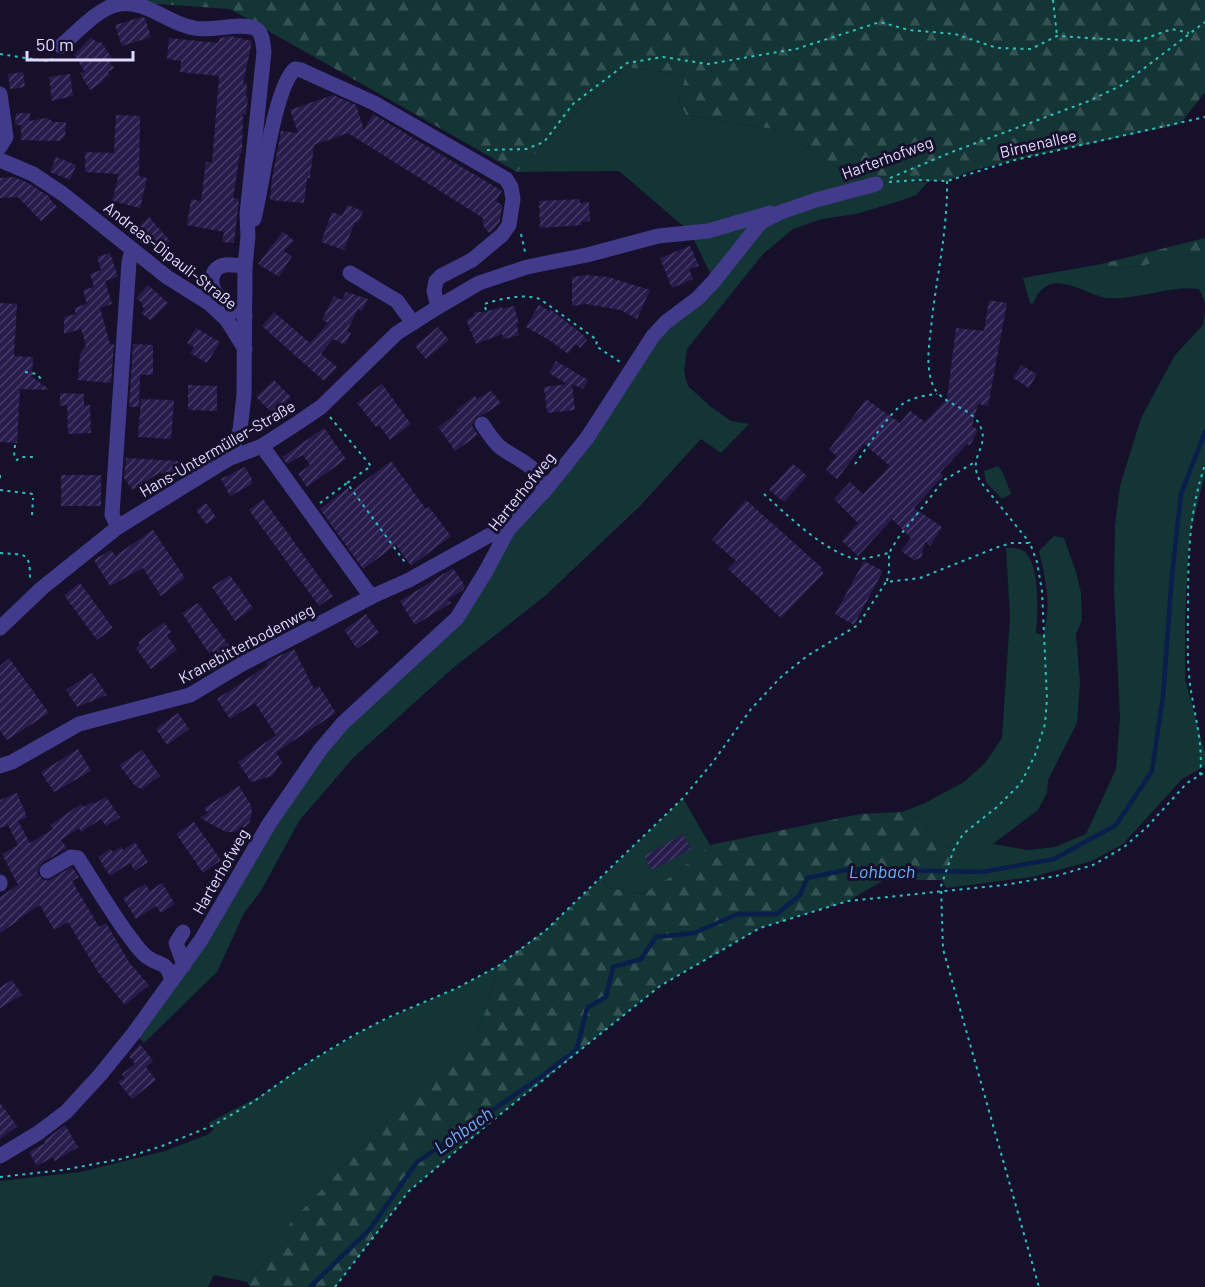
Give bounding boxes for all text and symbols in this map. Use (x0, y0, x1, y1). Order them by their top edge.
scale bar (27, 24, 134, 62)
text: 50 m (36, 33, 74, 55)
street label: Birnenallee (998, 125, 1078, 161)
street label: Harterhofweg (839, 132, 935, 182)
street label: Andreas-Dipauli-Straße (101, 197, 241, 313)
street label: Hans-Untermüller-Straße (136, 396, 298, 500)
street label: Harterhofweg (483, 448, 559, 534)
street label: Kranebitterbodenweg (175, 599, 317, 687)
street label: Harterhofweg (188, 825, 252, 917)
water label: Lohbach (849, 860, 915, 882)
water label: Lohbach (430, 1102, 496, 1158)

